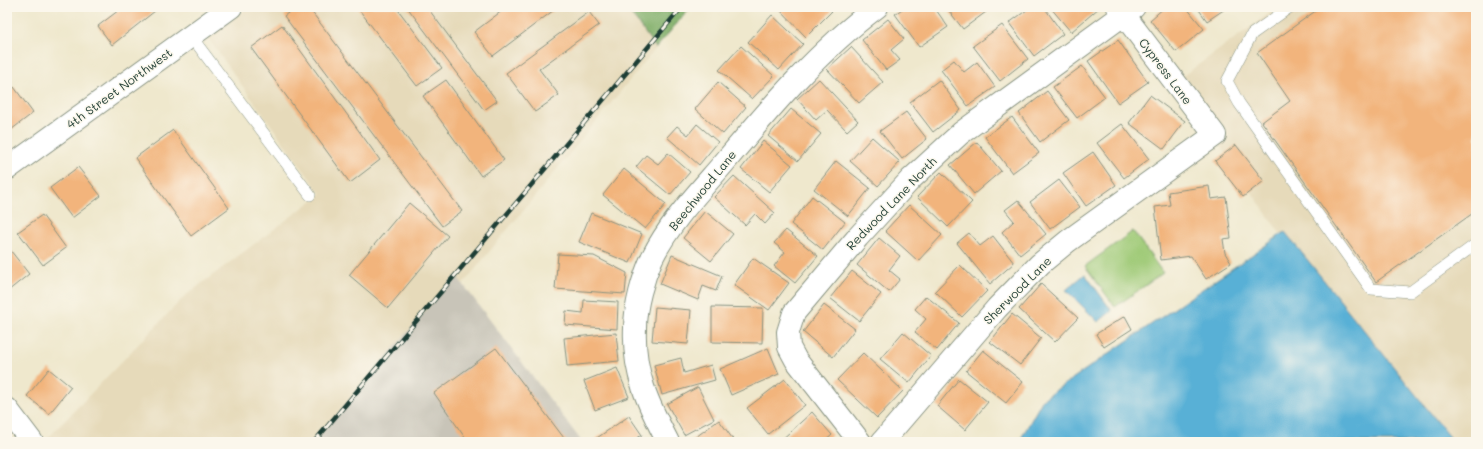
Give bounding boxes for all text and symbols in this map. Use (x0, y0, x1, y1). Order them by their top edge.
street label: Cypress Lane (1136, 35, 1196, 107)
street label: 4th Street Northwest (63, 44, 175, 132)
street label: Beechwood Lane (665, 146, 739, 234)
street label: Redwood Lane North (842, 153, 940, 253)
street label: Sherwood Lane (980, 253, 1054, 327)

